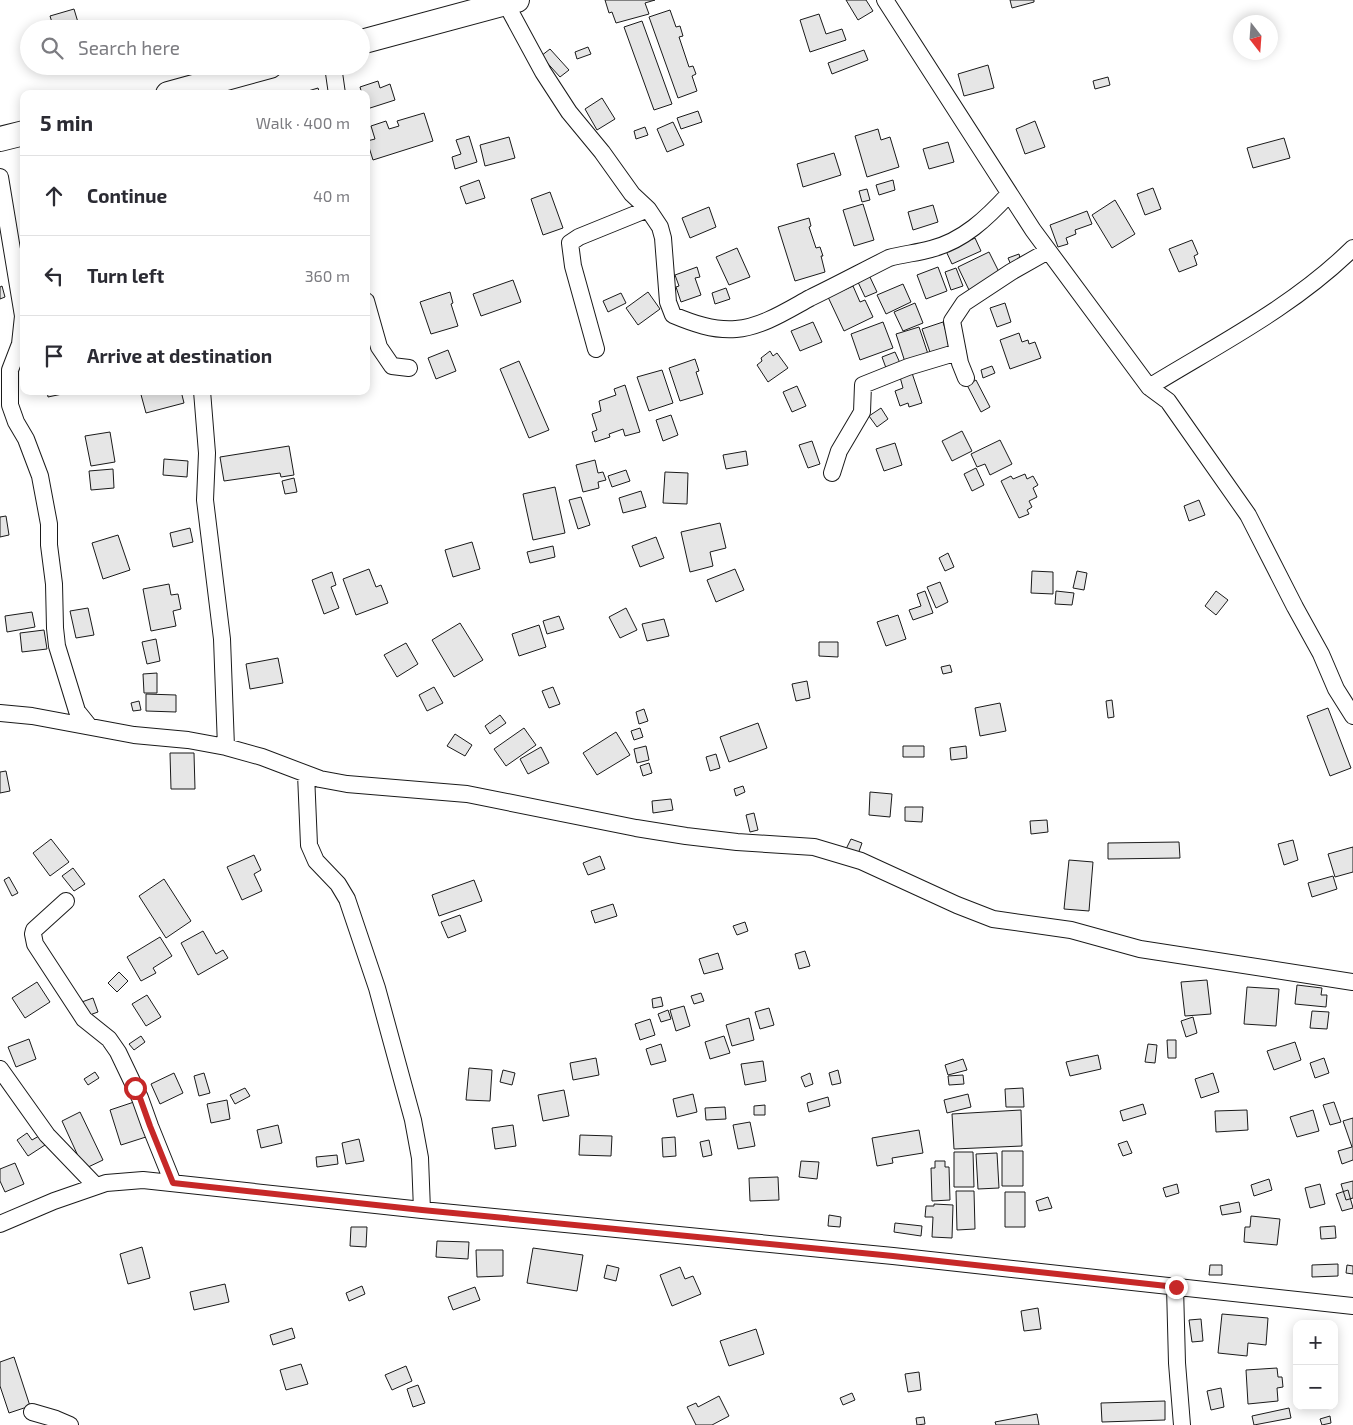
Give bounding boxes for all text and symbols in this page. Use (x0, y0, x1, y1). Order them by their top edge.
north arrow (1233, 15, 1278, 60)
search box (20, 20, 370, 75)
icon: search (38, 34, 66, 62)
text: Search here (78, 36, 180, 59)
text: 5 min (40, 110, 93, 135)
text: Walk · 400 m (256, 113, 350, 132)
icon: ahead (40, 182, 68, 210)
text: Continue (87, 184, 167, 207)
text: 40 m (313, 186, 350, 205)
icon: left (40, 262, 68, 290)
text: Turn left (87, 264, 164, 287)
text: 360 m (305, 266, 350, 285)
icon: arrive (40, 342, 68, 370)
text: Arrive at destination (87, 344, 272, 367)
route start (124, 1077, 147, 1100)
route end (1165, 1276, 1188, 1299)
map controls (1293, 1320, 1338, 1410)
button: + (1293, 1320, 1338, 1365)
button: − (1293, 1365, 1338, 1410)

